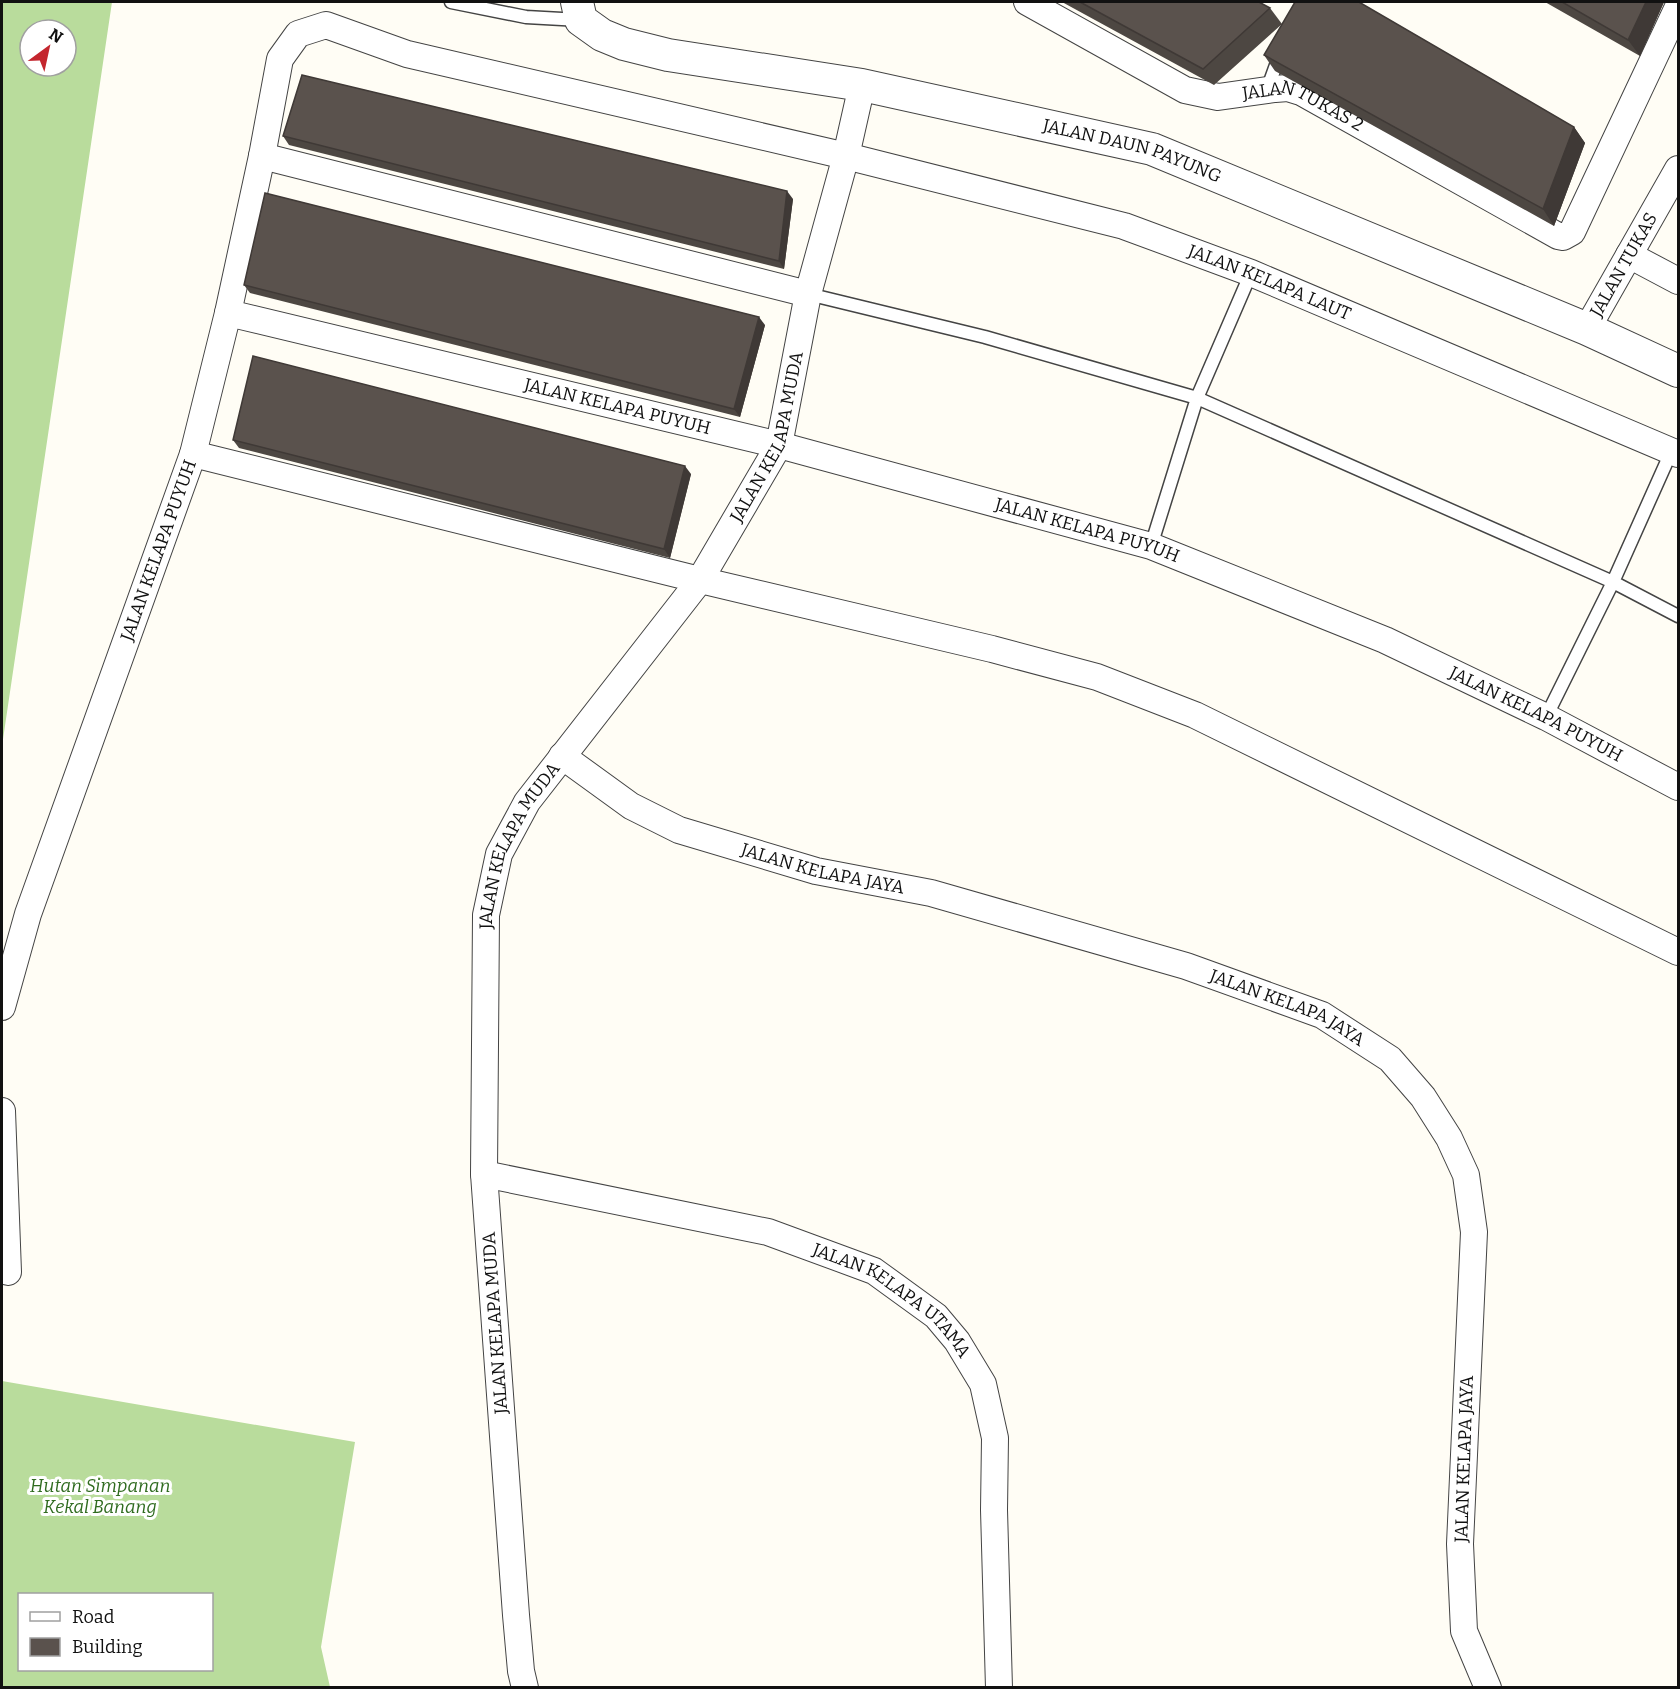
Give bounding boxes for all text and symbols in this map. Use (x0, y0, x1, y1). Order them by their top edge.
north arrow (18, 18, 78, 78)
text: N (46, 25, 66, 47)
street label: JALAN TUKAS 2 (1240, 75, 1367, 136)
street label: JALAN DAUN PAYUNG (1040, 114, 1225, 188)
street label: JALAN TUKAS (1585, 209, 1662, 322)
street label: JALAN KELAPA LAUT (1184, 239, 1355, 325)
street label: JALAN KELAPA MUDA (725, 349, 808, 527)
street label: JALAN KELAPA PUYUH (521, 373, 713, 439)
street label: JALAN KELAPA PUYUH (116, 457, 201, 645)
street label: JALAN KELAPA PUYUH (992, 493, 1183, 567)
street label: JALAN KELAPA PUYUH (1445, 661, 1626, 767)
street label: JALAN KELAPA MUDA (475, 758, 565, 930)
street label: JALAN KELAPA JAYA (738, 838, 906, 899)
street label: JALAN KELAPA JAYA (1206, 964, 1369, 1051)
street label: JALAN KELAPA MUDA (478, 1231, 512, 1416)
street label: JALAN KELAPA UTAMA (809, 1238, 976, 1362)
street label: JALAN KELAPA JAYA (1450, 1375, 1478, 1544)
park label: Hutan Simpanan Kekal Banang (30, 1475, 170, 1518)
legend (18, 1593, 213, 1671)
text: Road (72, 1606, 115, 1628)
text: Building (72, 1636, 143, 1658)

